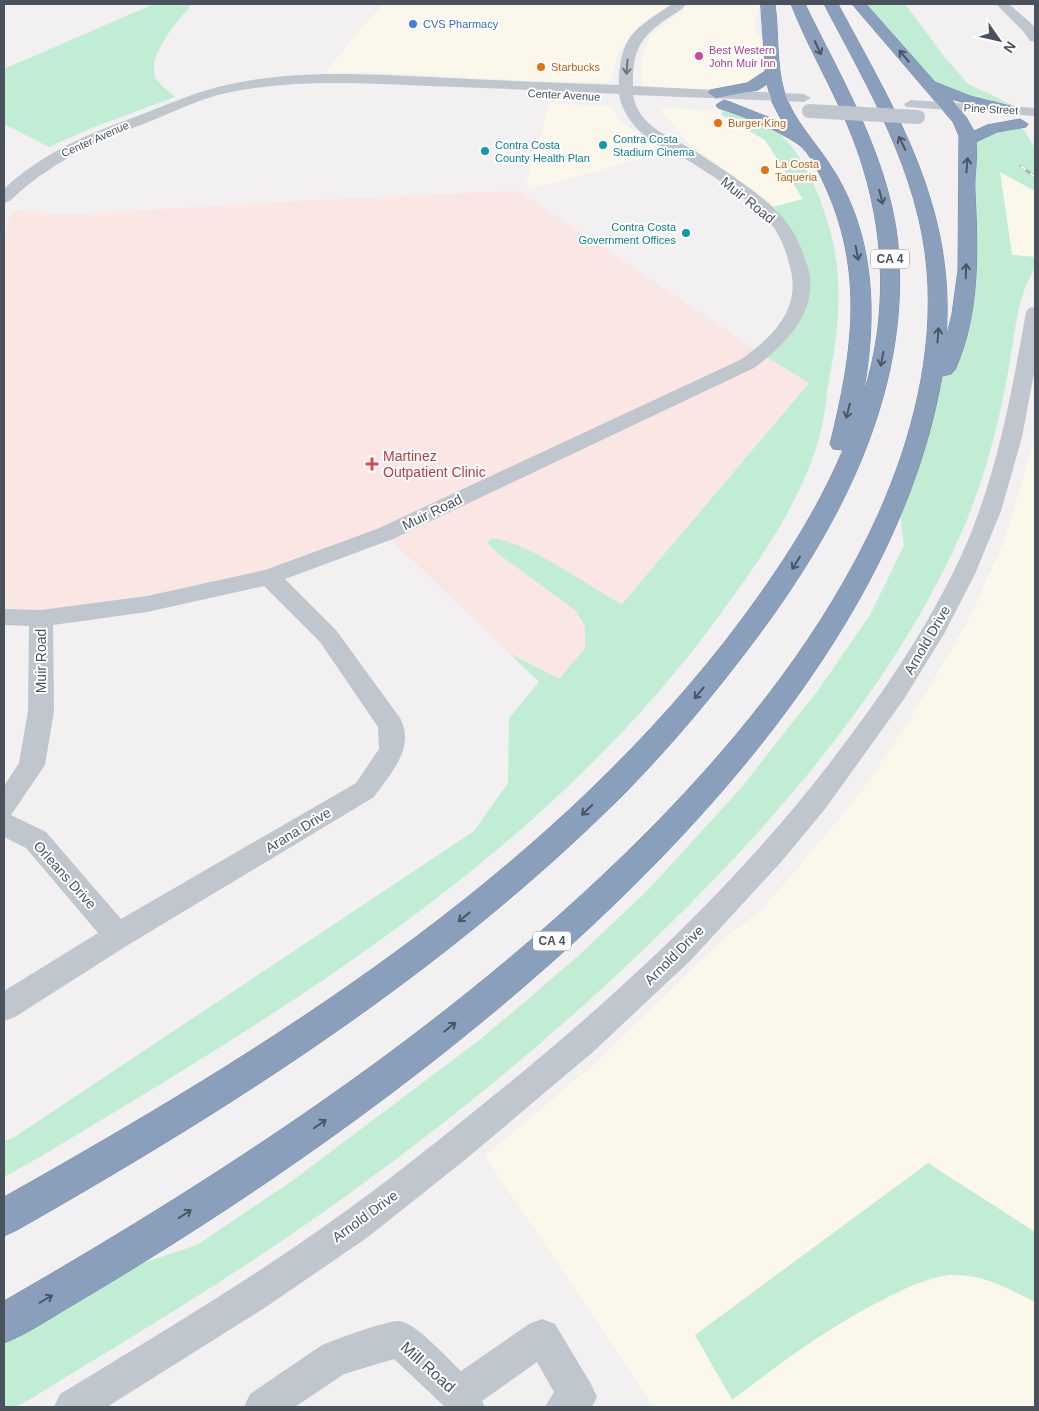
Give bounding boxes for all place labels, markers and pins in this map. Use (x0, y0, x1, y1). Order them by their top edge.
marker: CVS Pharmacy (407, 18, 419, 30)
place label: CVS Pharmacy (423, 18, 499, 30)
place label: Best Western John Muir Inn (709, 44, 776, 69)
marker: Best Western John Muir Inn (693, 50, 705, 62)
marker: Starbucks (535, 61, 547, 73)
place label: Starbucks (551, 61, 600, 73)
marker: Burger King (712, 117, 724, 129)
place label: Burger King (728, 117, 786, 129)
place label: Contra Costa Stadium Cinema (613, 133, 695, 158)
place label: Contra Costa County Health Plan (495, 139, 590, 164)
marker: Contra Costa Stadium Cinema (597, 139, 609, 151)
marker: Contra Costa County Health Plan (479, 145, 491, 157)
place label: La Costa Taqueria (775, 158, 820, 183)
marker: La Costa Taqueria (759, 164, 771, 176)
place label: Contra Costa Government Offices (578, 221, 677, 246)
marker: Contra Costa Government Offices (680, 227, 692, 239)
place label: Martinez Outpatient Clinic (383, 448, 486, 480)
marker: Martinez Outpatient Clinic (365, 457, 379, 471)

